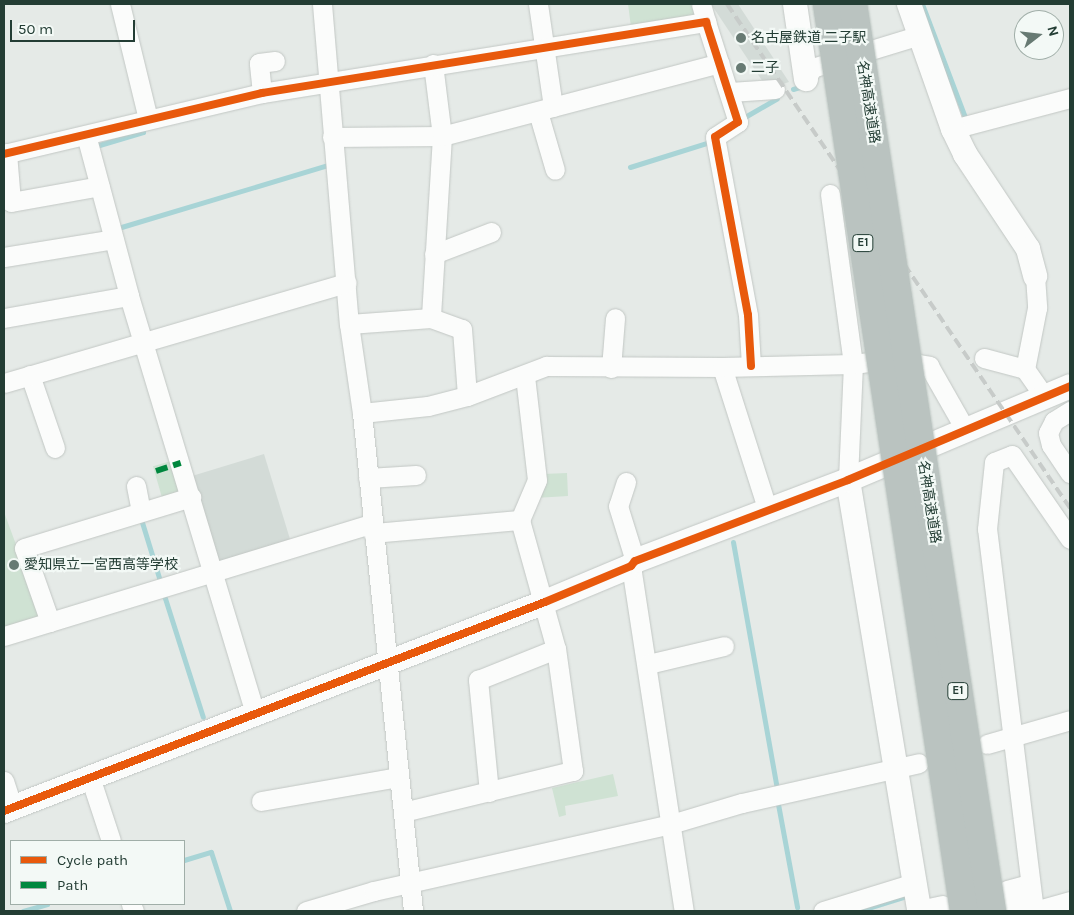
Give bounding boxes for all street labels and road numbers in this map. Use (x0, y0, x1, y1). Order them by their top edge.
street label: 名神高速道路 (853, 59, 883, 145)
road number: E1 (852, 234, 874, 252)
street label: 名神高速道路 (914, 459, 944, 545)
road number: E1 (947, 681, 969, 700)

